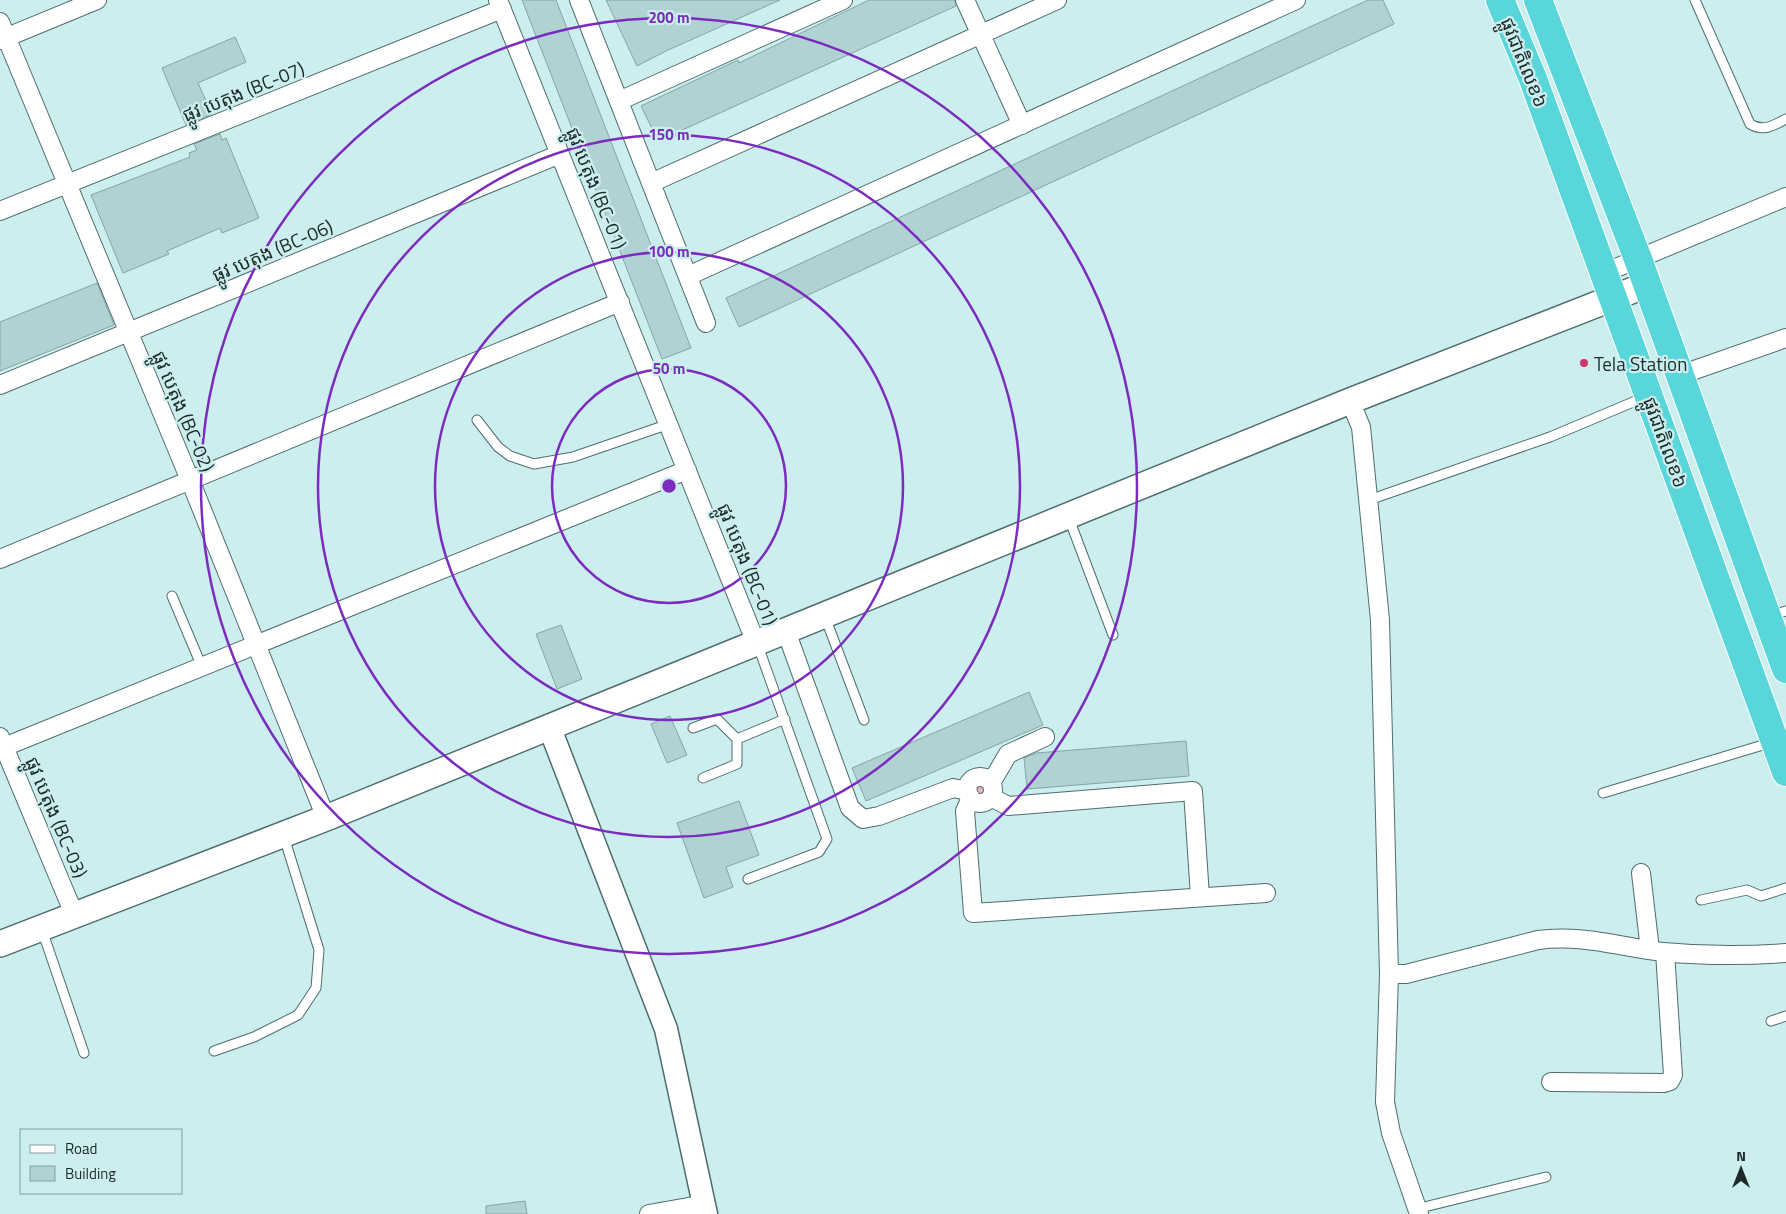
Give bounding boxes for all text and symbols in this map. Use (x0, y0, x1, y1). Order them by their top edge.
text: 200 m (648, 6, 690, 29)
street label: ផ្លូវជាតិលេខ៦ (1490, 12, 1556, 113)
street label: ផ្លូវ បេតុង (BC-07) (178, 53, 310, 132)
street label: ផ្លូវ បេតុង (BC-01) (556, 123, 635, 255)
text: 150 m (648, 123, 690, 146)
street label: ផ្លូវ បេតុង (BC-06) (207, 211, 339, 292)
text: 100 m (648, 240, 690, 263)
street label: ផ្លូវ បេតុង (BC-02) (142, 346, 223, 478)
place label: Tela Station (1594, 349, 1687, 378)
text: 50 m (653, 357, 685, 380)
marker: Tela Station (1578, 357, 1590, 369)
street label: ផ្លូវជាតិលេខ៦ (1633, 392, 1696, 493)
centre of rings (660, 477, 678, 495)
street label: ផ្លូវ បេតុង (BC-01) (707, 499, 786, 631)
street label: ផ្លូវ បេតុង (BC-03) (15, 752, 96, 884)
legend (20, 1129, 182, 1194)
text: Road (65, 1137, 97, 1160)
north arrow (1716, 1144, 1766, 1194)
text: N (1736, 1145, 1746, 1166)
text: Building (65, 1162, 116, 1185)

